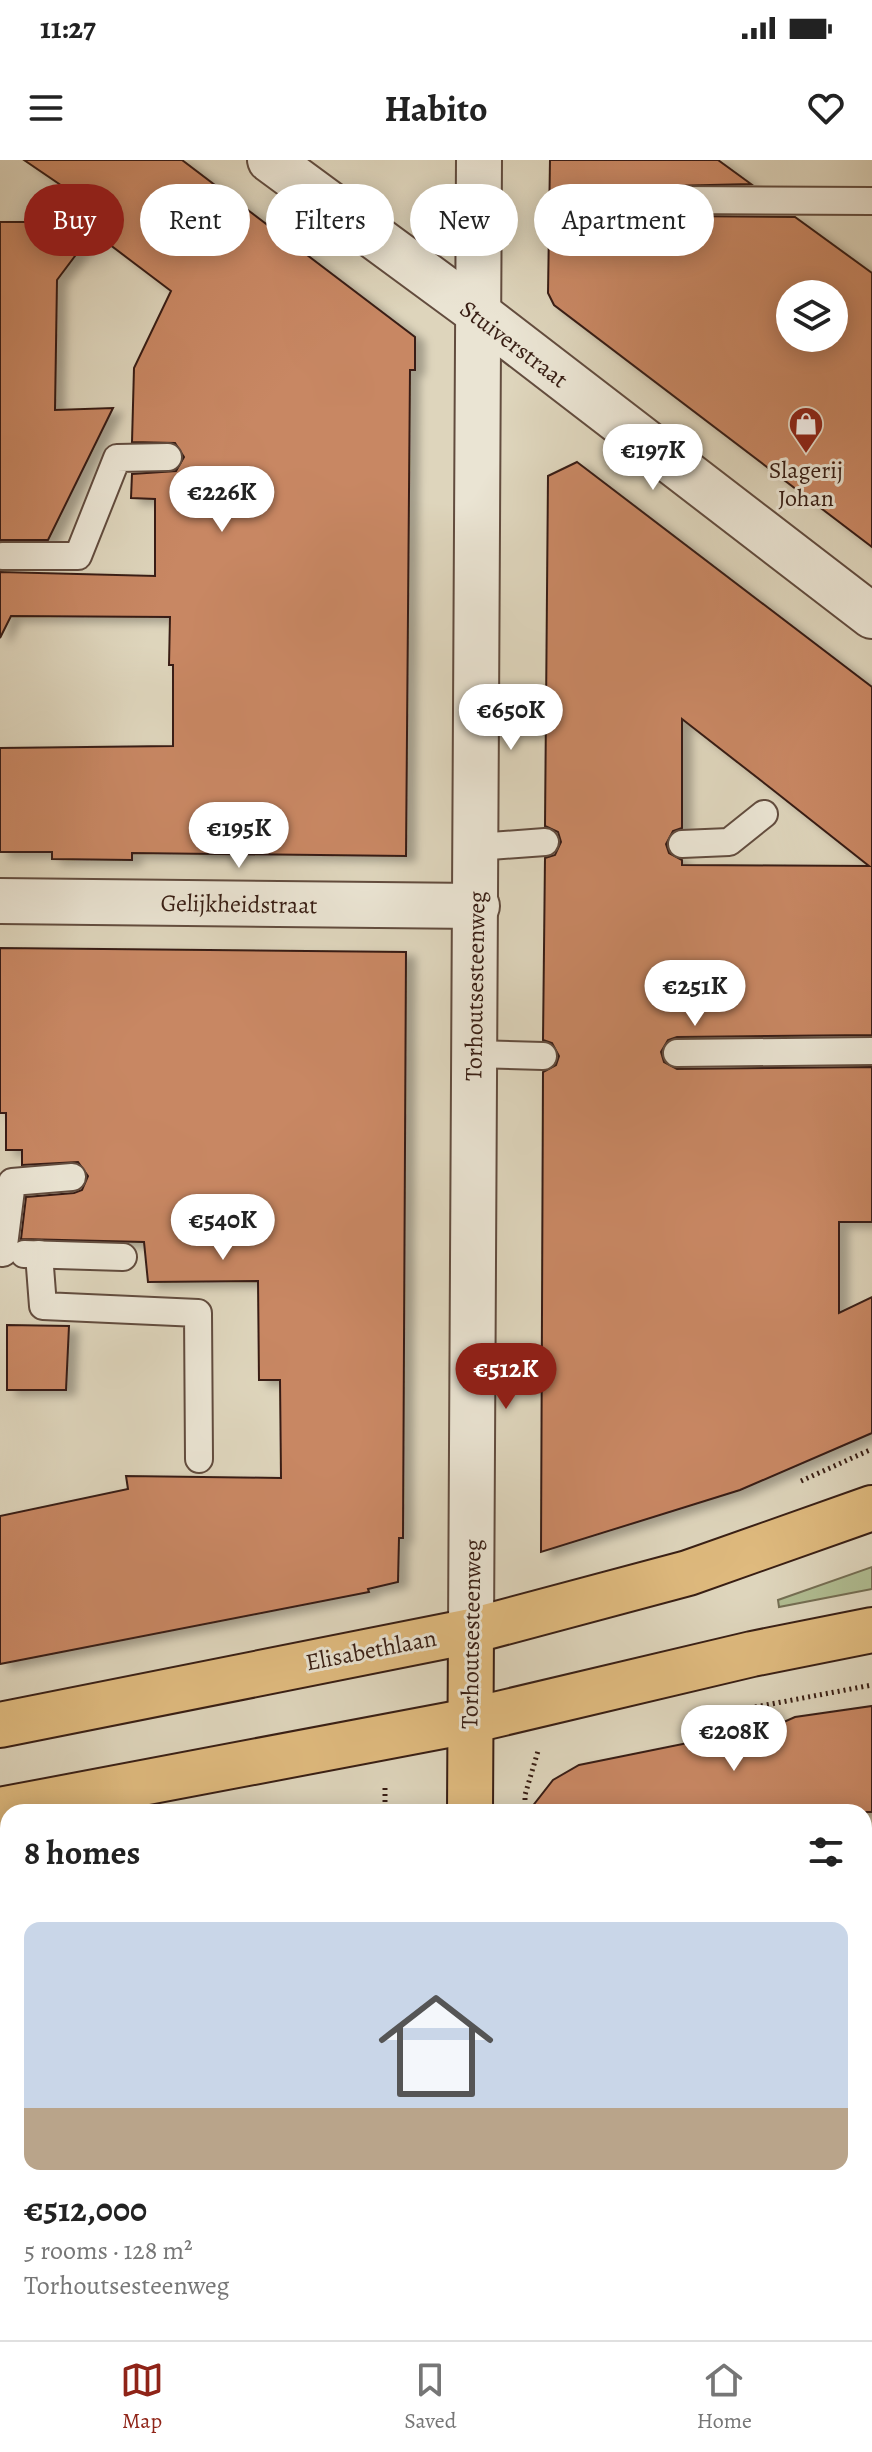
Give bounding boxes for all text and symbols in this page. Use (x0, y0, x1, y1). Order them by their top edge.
text: 11:27 (40, 8, 96, 48)
text: Habito (384, 84, 488, 133)
icon: menu (24, 86, 68, 130)
icon: heart (804, 86, 848, 130)
chip: Buy (24, 184, 124, 256)
chip: Rent (140, 184, 250, 256)
chip: Filters (266, 184, 394, 256)
chip: New (410, 184, 518, 256)
chip: Apartment (534, 184, 714, 256)
map controls (776, 280, 848, 352)
button: layers (776, 280, 848, 352)
street label: Stuiverstraat (453, 293, 575, 395)
shop icon: Slagerij Johan (787, 405, 825, 455)
pin: €197K (597, 424, 709, 492)
text: €197K (621, 432, 685, 467)
place label: Slagerij Johan (769, 454, 843, 514)
pin: €226K (166, 466, 278, 534)
text: €226K (187, 474, 257, 509)
pin: €650K (455, 684, 567, 752)
text: €650K (477, 692, 545, 727)
pin: €195K (183, 802, 295, 870)
text: €195K (207, 810, 271, 845)
street label: Gelijkheidstraat (160, 887, 318, 921)
street label: Torhoutsesteenweg (457, 891, 493, 1081)
pin: €251K (639, 960, 751, 1028)
text: €251K (663, 968, 727, 1003)
pin: €540K (167, 1194, 279, 1262)
text: €540K (189, 1202, 257, 1237)
pin: €512K (450, 1343, 562, 1411)
text: €512K (474, 1351, 538, 1386)
street label: Torhoutsesteenweg (453, 1539, 489, 1729)
street label: Elisabethlaan (303, 1622, 439, 1678)
pin: €208K (678, 1705, 790, 1773)
text: €208K (699, 1713, 769, 1748)
text: 8 homes (24, 1829, 140, 1876)
icon: filters (804, 1830, 848, 1874)
icon: home (364, 1974, 508, 2118)
text: €512,000 (24, 2186, 147, 2233)
text: 5 rooms · 128 m² (24, 2233, 193, 2268)
text: Torhoutsesteenweg (24, 2268, 230, 2303)
tab: Map (120, 2358, 164, 2436)
tab: Saved (404, 2358, 456, 2436)
tab: Home (697, 2358, 752, 2436)

